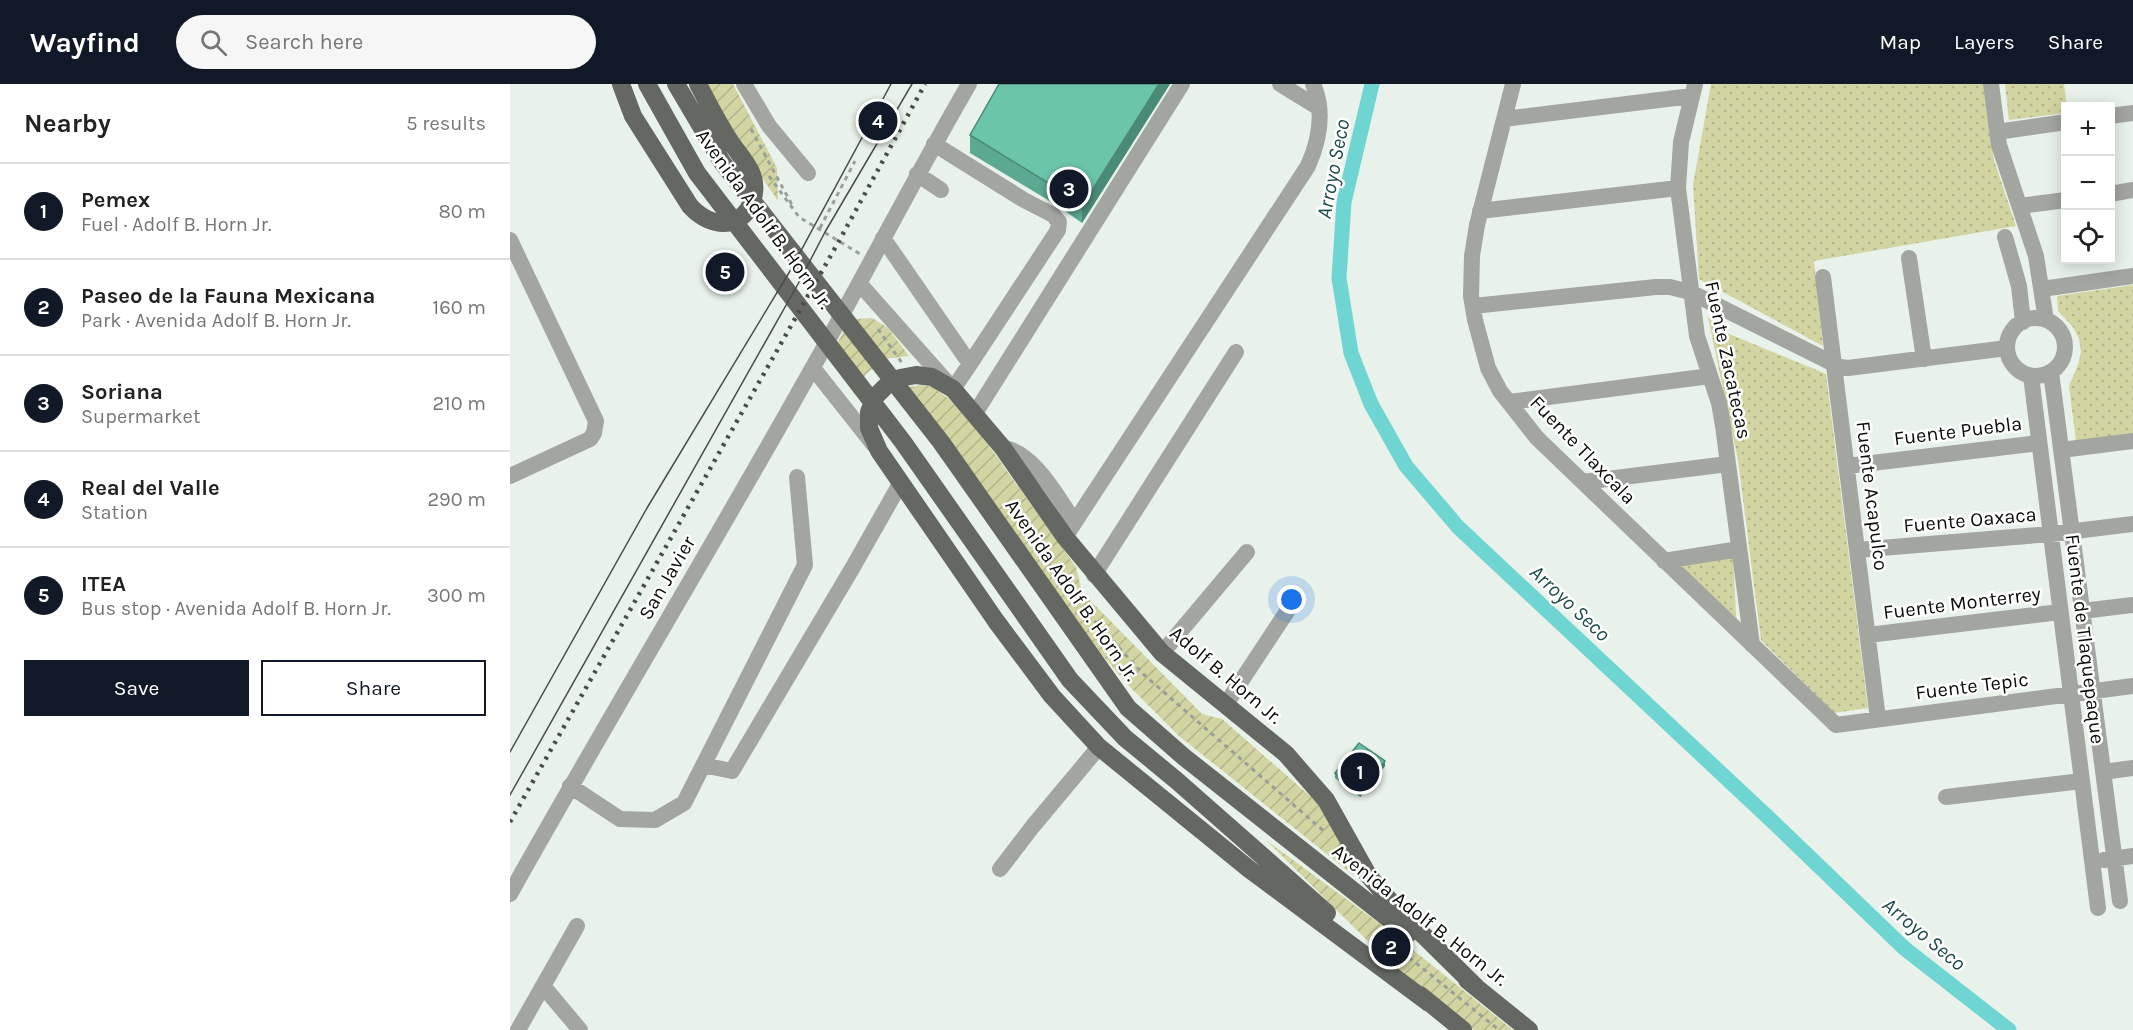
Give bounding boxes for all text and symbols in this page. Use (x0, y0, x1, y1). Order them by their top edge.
search box (176, 15, 596, 69)
text: Wayfind (30, 26, 140, 59)
icon: search (197, 26, 230, 59)
text: Search here (245, 29, 363, 55)
text: Map (1879, 30, 1921, 54)
text: Layers (1954, 30, 2015, 54)
text: Share (2048, 30, 2103, 54)
pin: 4 (858, 99, 898, 144)
map controls (2061, 102, 2115, 264)
button: + (2061, 102, 2115, 156)
text: Nearby (24, 108, 111, 139)
text: 5 results (406, 112, 486, 135)
water label: Arroyo Seco (1312, 117, 1355, 221)
street label: Avenida Adolf B. Horn Jr. (691, 125, 837, 313)
button: − (2061, 156, 2115, 210)
pin: 3 (1050, 166, 1088, 212)
text: Pemex (81, 187, 150, 213)
text: 1 (40, 200, 47, 223)
text: 80 m (438, 200, 486, 223)
button: locate (2061, 210, 2115, 264)
text: Fuel · Adolf B. Horn Jr. (81, 213, 272, 236)
pin: 5 (706, 250, 744, 294)
street label: Fuente Zacatecas (1700, 279, 1756, 441)
text: Paseo de la Fauna Mexicana (81, 283, 375, 309)
text: 2 (37, 296, 50, 319)
text: 160 m (433, 296, 486, 319)
text: Park · Avenida Adolf B. Horn Jr. (81, 309, 351, 332)
text: Soriana (81, 379, 163, 405)
street label: Fuente Tlaxcala (1525, 391, 1641, 509)
text: 3 (37, 392, 50, 415)
text: 210 m (432, 392, 486, 415)
text: Supermarket (81, 405, 200, 428)
street label: Fuente Puebla (1893, 412, 2023, 450)
street label: Fuente Acapulco (1851, 420, 1893, 572)
text: Real del Valle (81, 475, 220, 501)
text: 4 (38, 488, 49, 511)
text: 290 m (427, 488, 486, 511)
street label: Avenida Adolf B. Horn Jr. (1001, 495, 1143, 685)
text: Station (81, 501, 148, 524)
street label: Fuente Oaxaca (1903, 503, 2037, 537)
street label: San Javier (634, 532, 700, 624)
street label: Fuente de Tlaquepaque (2061, 533, 2109, 745)
water label: Arroyo Seco (1525, 560, 1616, 647)
text: ITEA (81, 571, 126, 597)
street label: Fuente Monterrey (1882, 582, 2042, 624)
text: 5 (38, 584, 49, 607)
text: 300 m (427, 584, 486, 607)
your location (1277, 585, 1306, 614)
text: Bus stop · Avenida Adolf B. Horn Jr. (81, 597, 391, 620)
street label: Adolf B. Horn Jr. (1165, 621, 1287, 729)
button: Save (24, 660, 249, 716)
button: Share (261, 660, 486, 716)
street label: Fuente Tepic (1914, 668, 2030, 704)
pin: 1 (1340, 750, 1380, 794)
street label: Avenida Adolf B. Horn Jr. (1328, 839, 1512, 991)
water label: Arroyo Seco (1878, 892, 1971, 976)
pin: 2 (1372, 924, 1410, 970)

